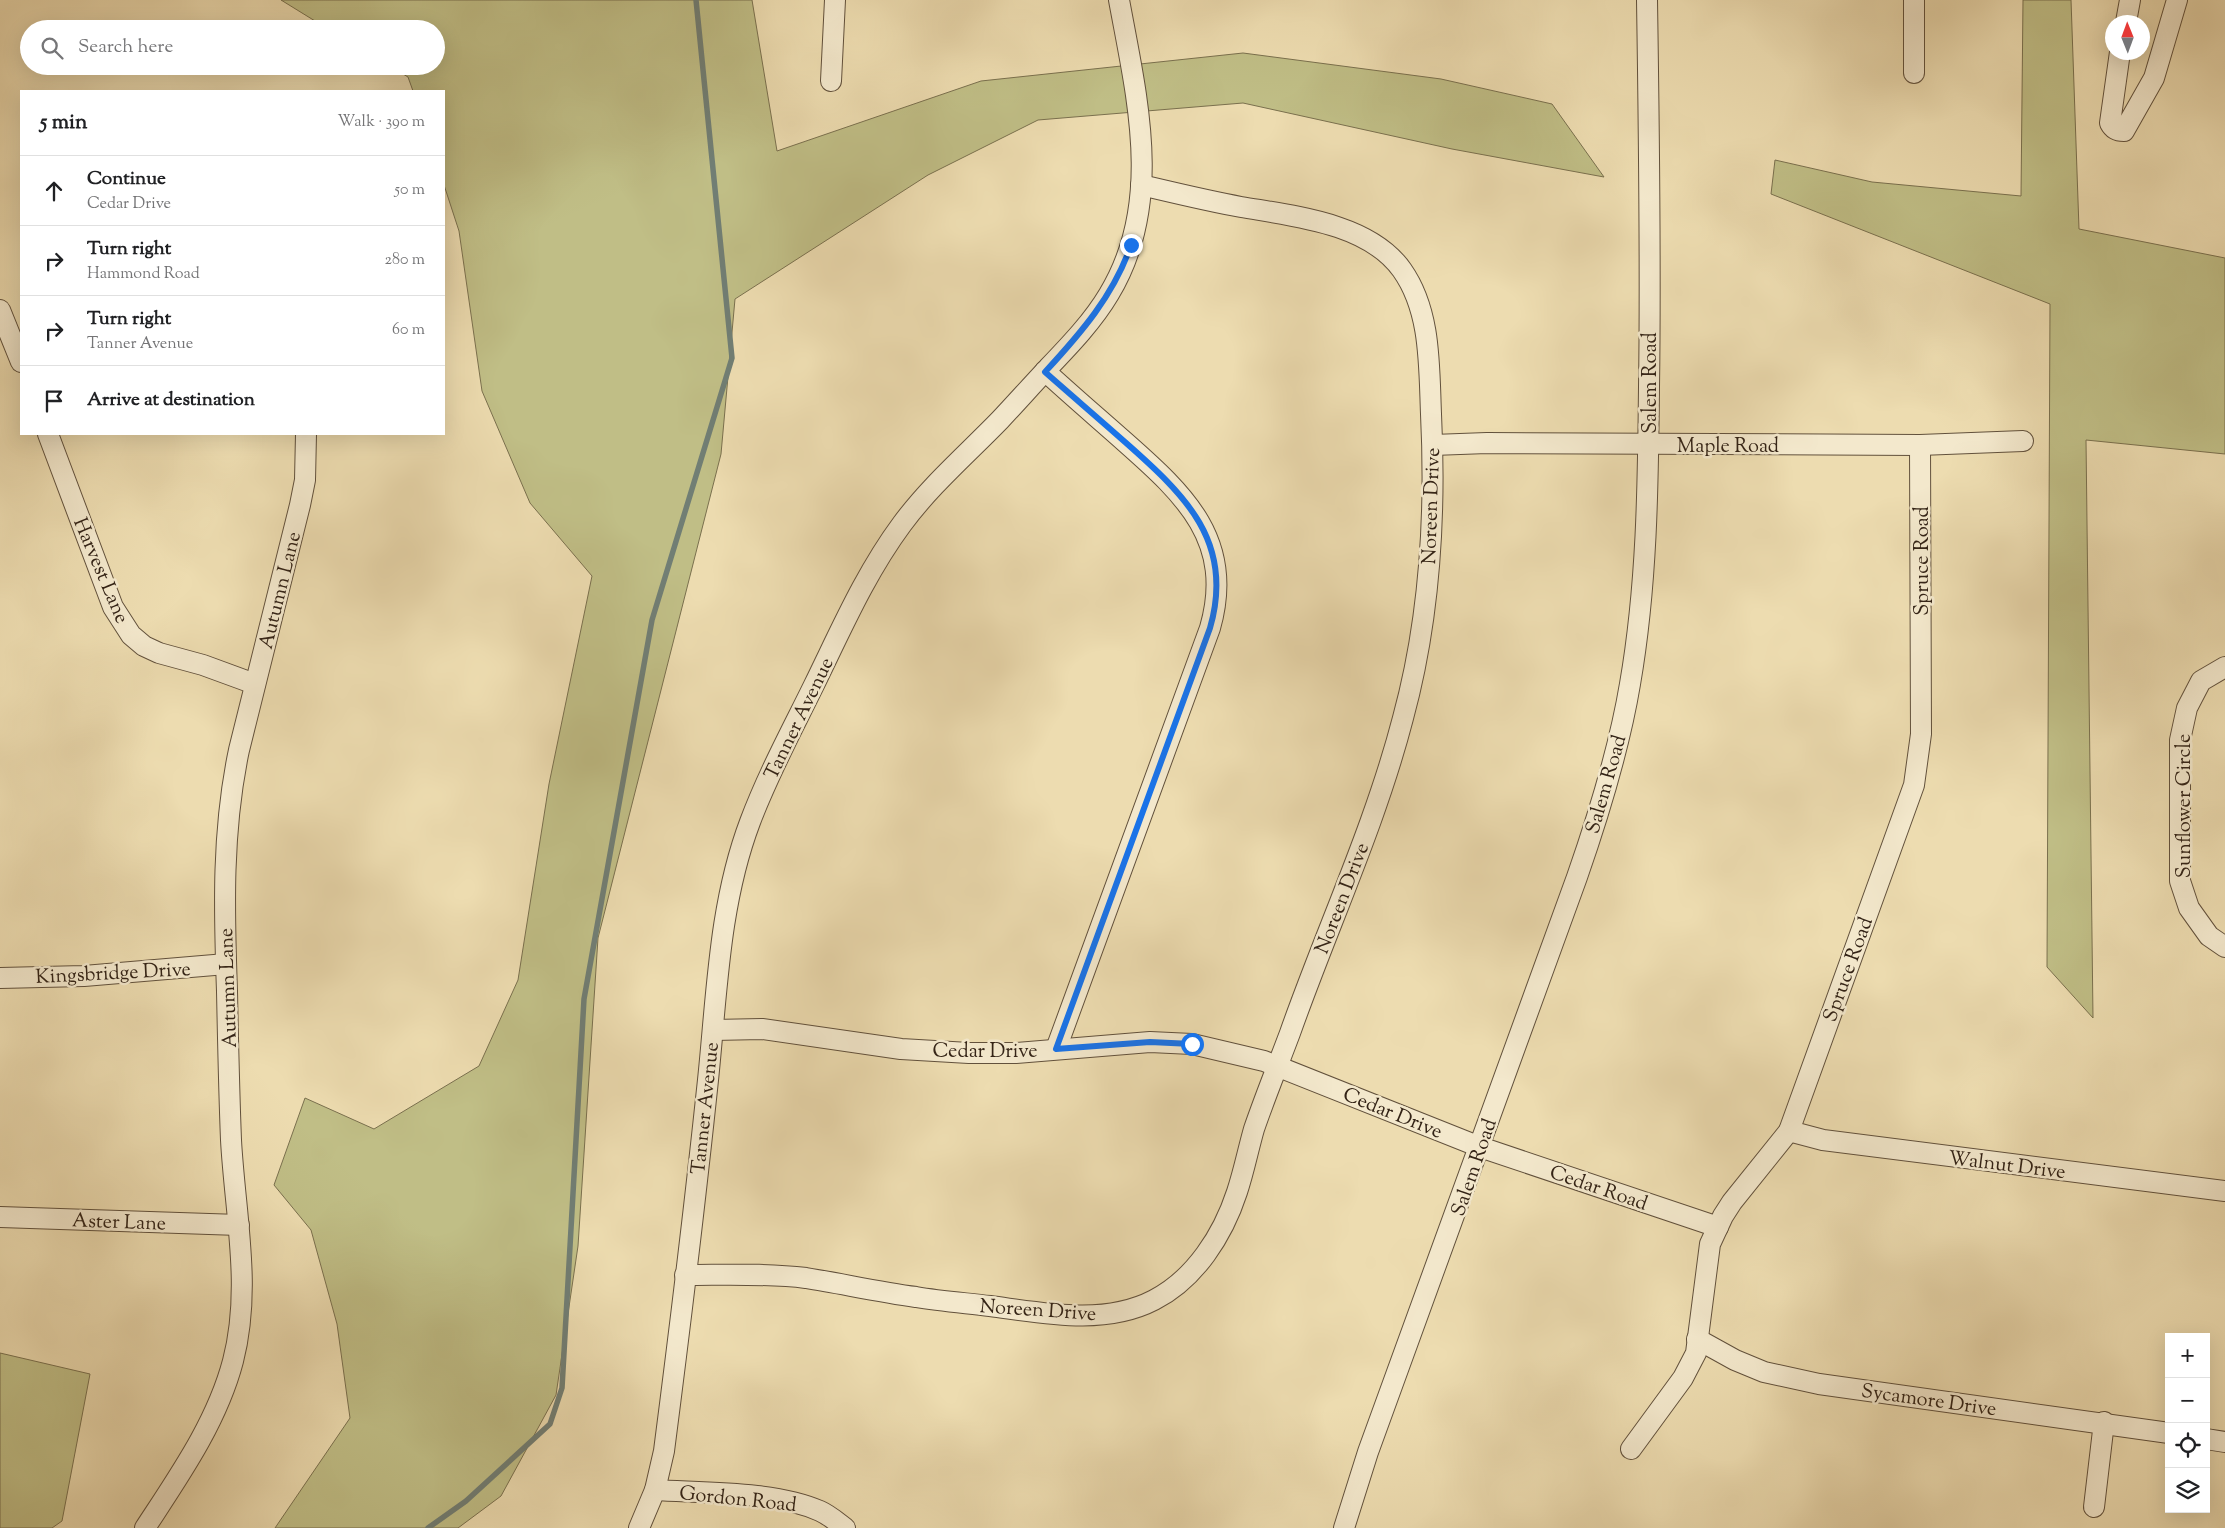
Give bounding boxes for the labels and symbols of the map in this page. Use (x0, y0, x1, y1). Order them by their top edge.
north arrow (2105, 15, 2150, 60)
route end (1120, 234, 1143, 257)
street label: Salem Road (1637, 332, 1666, 434)
street label: Maple Road (1677, 433, 1779, 462)
street label: Noreen Drive (1416, 447, 1449, 565)
street label: Spruce Road (1909, 506, 1938, 616)
street label: Harvest Lane (64, 513, 135, 628)
street label: Autumn Lane (253, 529, 310, 652)
street label: Tanner Avenue (758, 653, 842, 785)
street label: Salem Road (1579, 732, 1635, 838)
street label: Sunflower Circle (2171, 734, 2200, 878)
street label: Noreen Drive (1309, 839, 1378, 959)
street label: Spruce Road (1817, 913, 1882, 1026)
street label: Autumn Lane (213, 927, 246, 1049)
street label: Kingsbridge Drive (35, 956, 192, 993)
route start (1181, 1033, 1204, 1056)
street label: Cedar Drive (933, 1038, 1038, 1067)
street label: Tanner Avenue (685, 1041, 728, 1176)
street label: Cedar Drive (1338, 1081, 1446, 1147)
street label: Salem Road (1445, 1115, 1506, 1221)
street label: Walnut Drive (1946, 1145, 2067, 1188)
street label: Cedar Road (1545, 1159, 1651, 1220)
street label: Aster Lane (71, 1207, 167, 1240)
street label: Noreen Drive (978, 1293, 1097, 1330)
street label: Sycamore Drive (1859, 1378, 1998, 1425)
street label: Gordon Road (678, 1480, 798, 1521)

